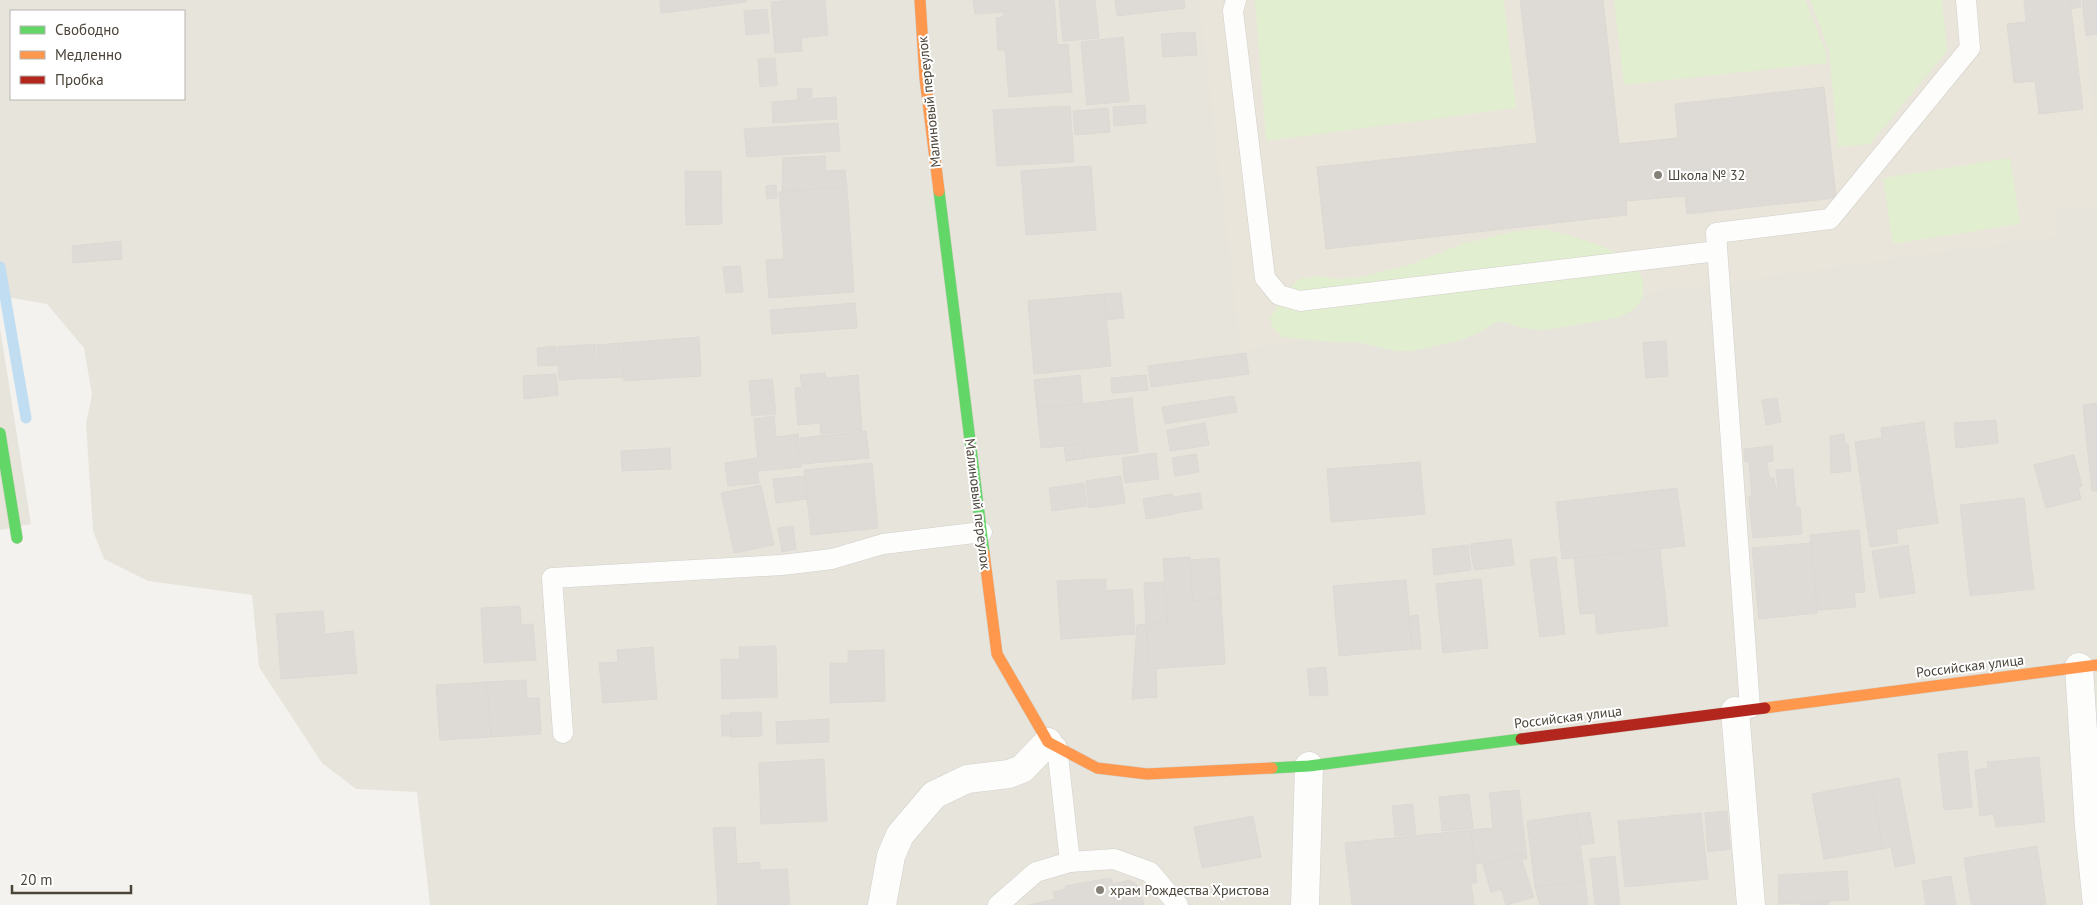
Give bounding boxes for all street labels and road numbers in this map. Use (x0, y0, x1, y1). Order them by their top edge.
street label: Малиновый переулок (913, 35, 945, 169)
street label: Малиновый переулок (961, 437, 995, 571)
street label: Российская улица (1915, 650, 2025, 682)
street label: Российская улица (1513, 701, 1623, 733)

